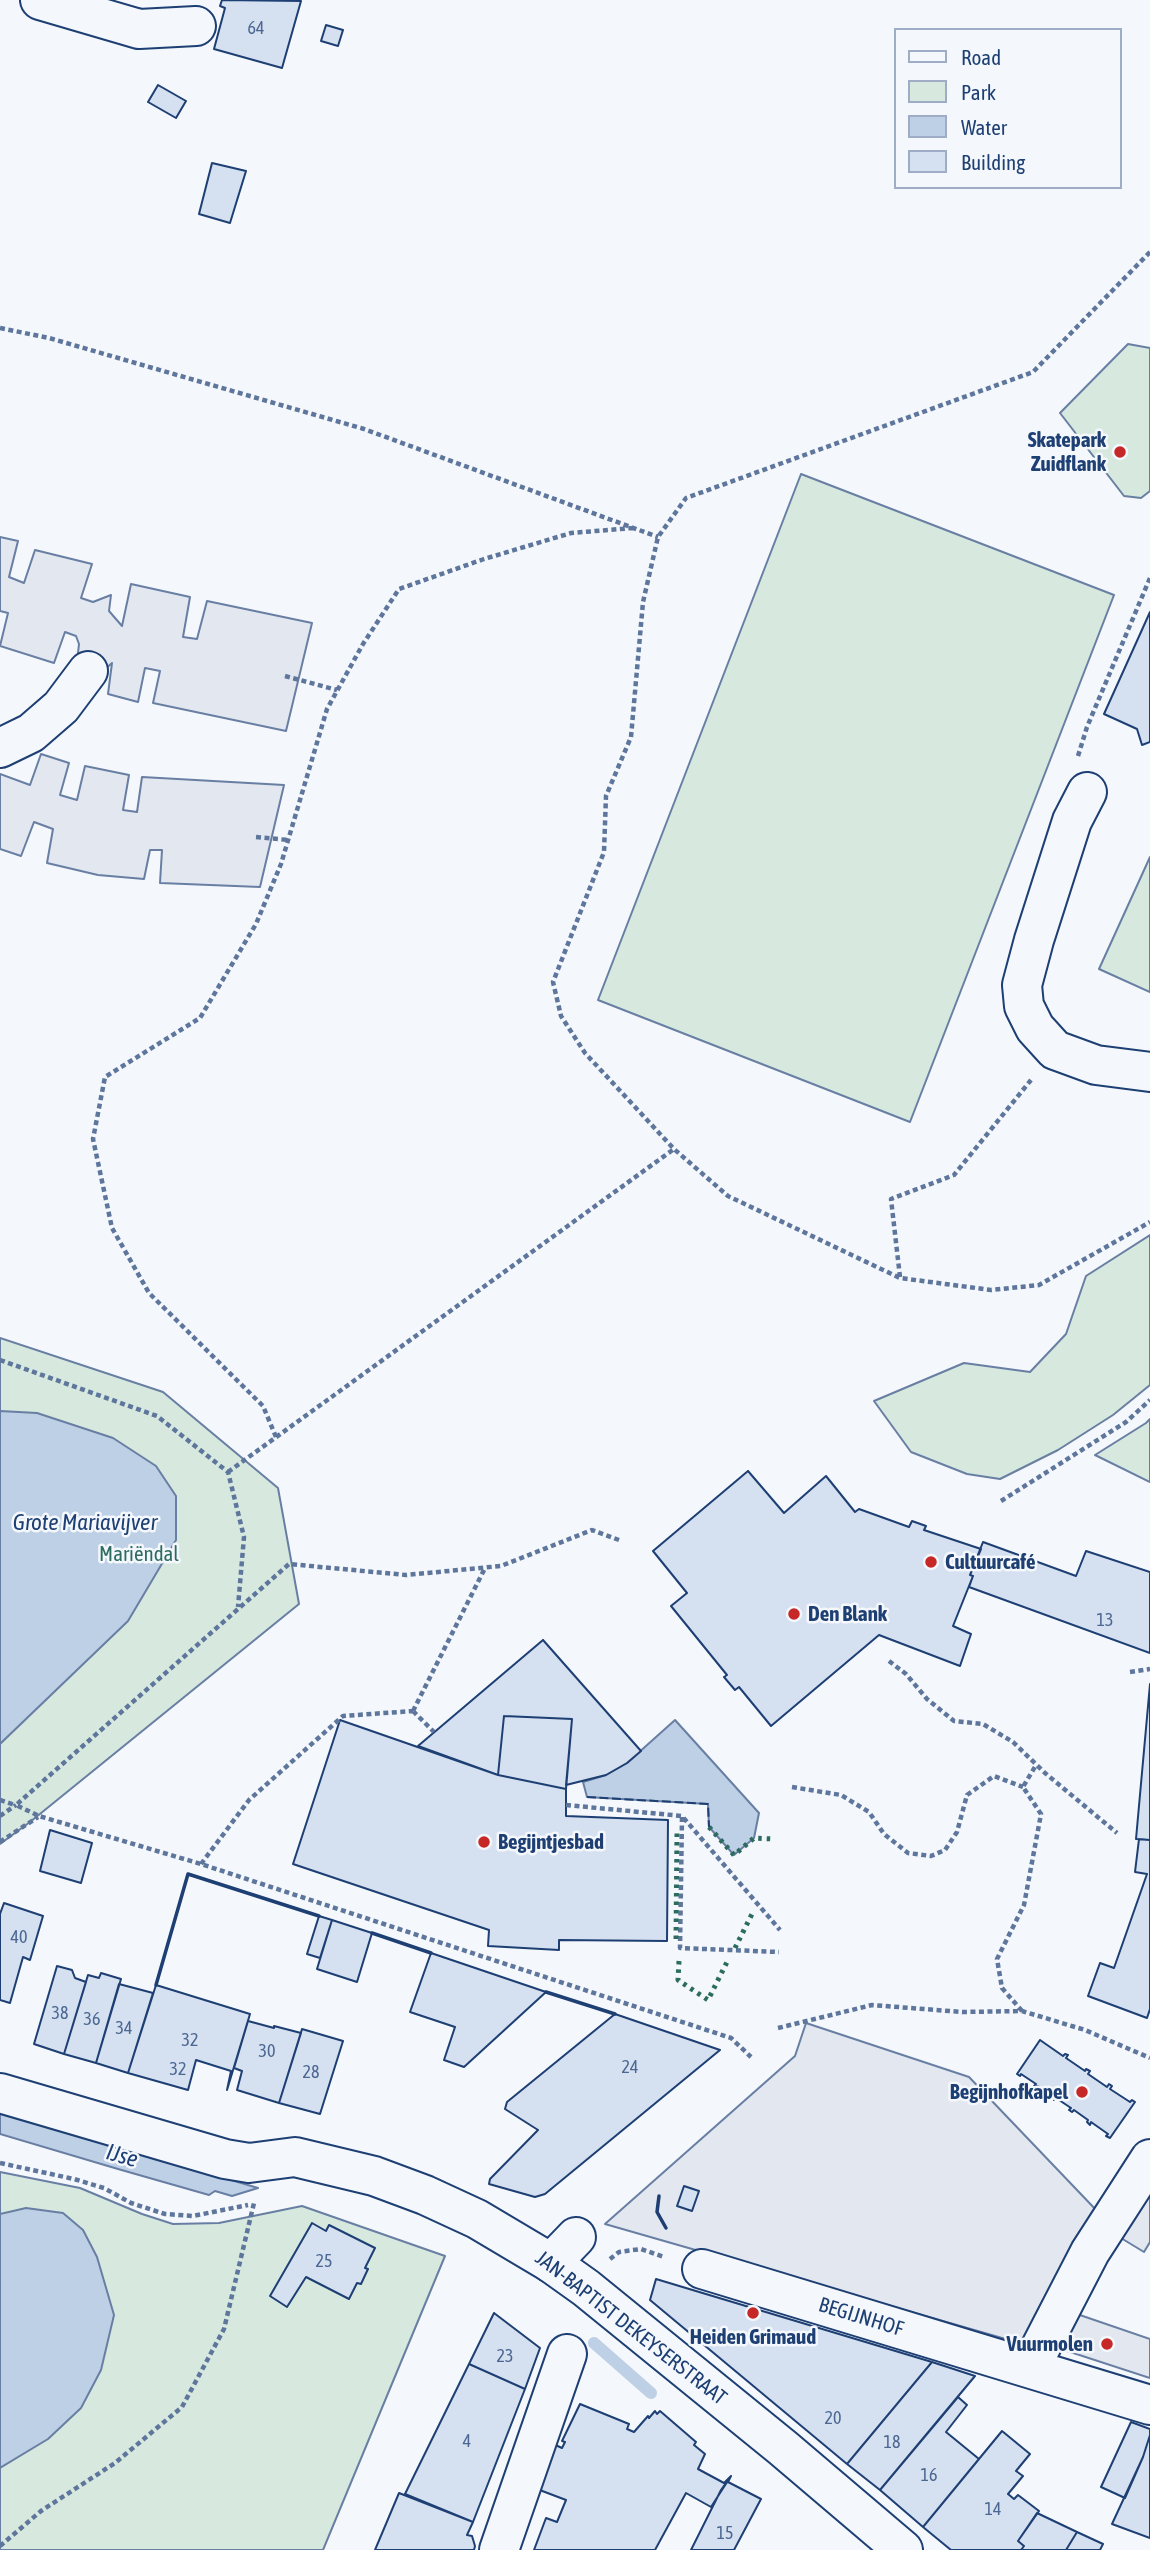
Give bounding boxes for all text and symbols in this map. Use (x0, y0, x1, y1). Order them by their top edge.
house number: 64 (248, 17, 264, 39)
legend (894, 28, 1122, 189)
text: Road (961, 45, 1001, 69)
text: Park (961, 80, 996, 104)
text: Water (961, 115, 1007, 139)
text: Building (961, 150, 1025, 174)
place label: Skatepark Zuidflank (1028, 427, 1106, 477)
marker: Skatepark Zuidflank (1112, 444, 1128, 460)
water label: Grote Mariavijver (13, 1509, 157, 1537)
park label: Mariëndal (99, 1541, 179, 1567)
place label: Cultuurcafé (945, 1549, 1036, 1575)
marker: Cultuurcafé (923, 1554, 939, 1570)
place label: Den Blank (808, 1601, 887, 1627)
marker: Den Blank (786, 1606, 802, 1622)
house number: 13 (1097, 1609, 1113, 1631)
place label: Begijntjesbad (498, 1829, 604, 1855)
marker: Begijntjesbad (476, 1834, 492, 1850)
house number: 40 (11, 1926, 27, 1948)
house number: 38 (52, 2002, 68, 2024)
house number: 36 (84, 2008, 100, 2030)
house number: 34 (116, 2017, 132, 2039)
house number: 32 (182, 2029, 198, 2051)
house number: 30 (259, 2040, 275, 2062)
house number: 24 (622, 2056, 638, 2078)
house number: 32 (170, 2058, 186, 2080)
house number: 28 (303, 2061, 319, 2083)
place label: Begijnhofkapel (950, 2079, 1068, 2105)
marker: Begijnhofkapel (1074, 2084, 1090, 2100)
water label: IJse (103, 2138, 141, 2174)
street label: JAN-BAPTIST DEKEYSERSTRAAT (530, 2246, 732, 2410)
house number: 25 (316, 2250, 332, 2272)
street label: BEGIJNHOF (816, 2292, 906, 2342)
marker: Heiden Grimaud (745, 2305, 761, 2321)
place label: Heiden Grimaud (690, 2324, 816, 2350)
place label: Vuurmolen (1006, 2331, 1093, 2357)
marker: Vuurmolen (1099, 2336, 1115, 2352)
house number: 23 (497, 2345, 513, 2367)
house number: 20 (825, 2407, 841, 2429)
house number: 4 (463, 2430, 471, 2452)
house number: 18 (884, 2431, 900, 2453)
house number: 16 (921, 2464, 937, 2486)
house number: 14 (985, 2498, 1001, 2520)
house number: 15 (717, 2522, 733, 2544)

